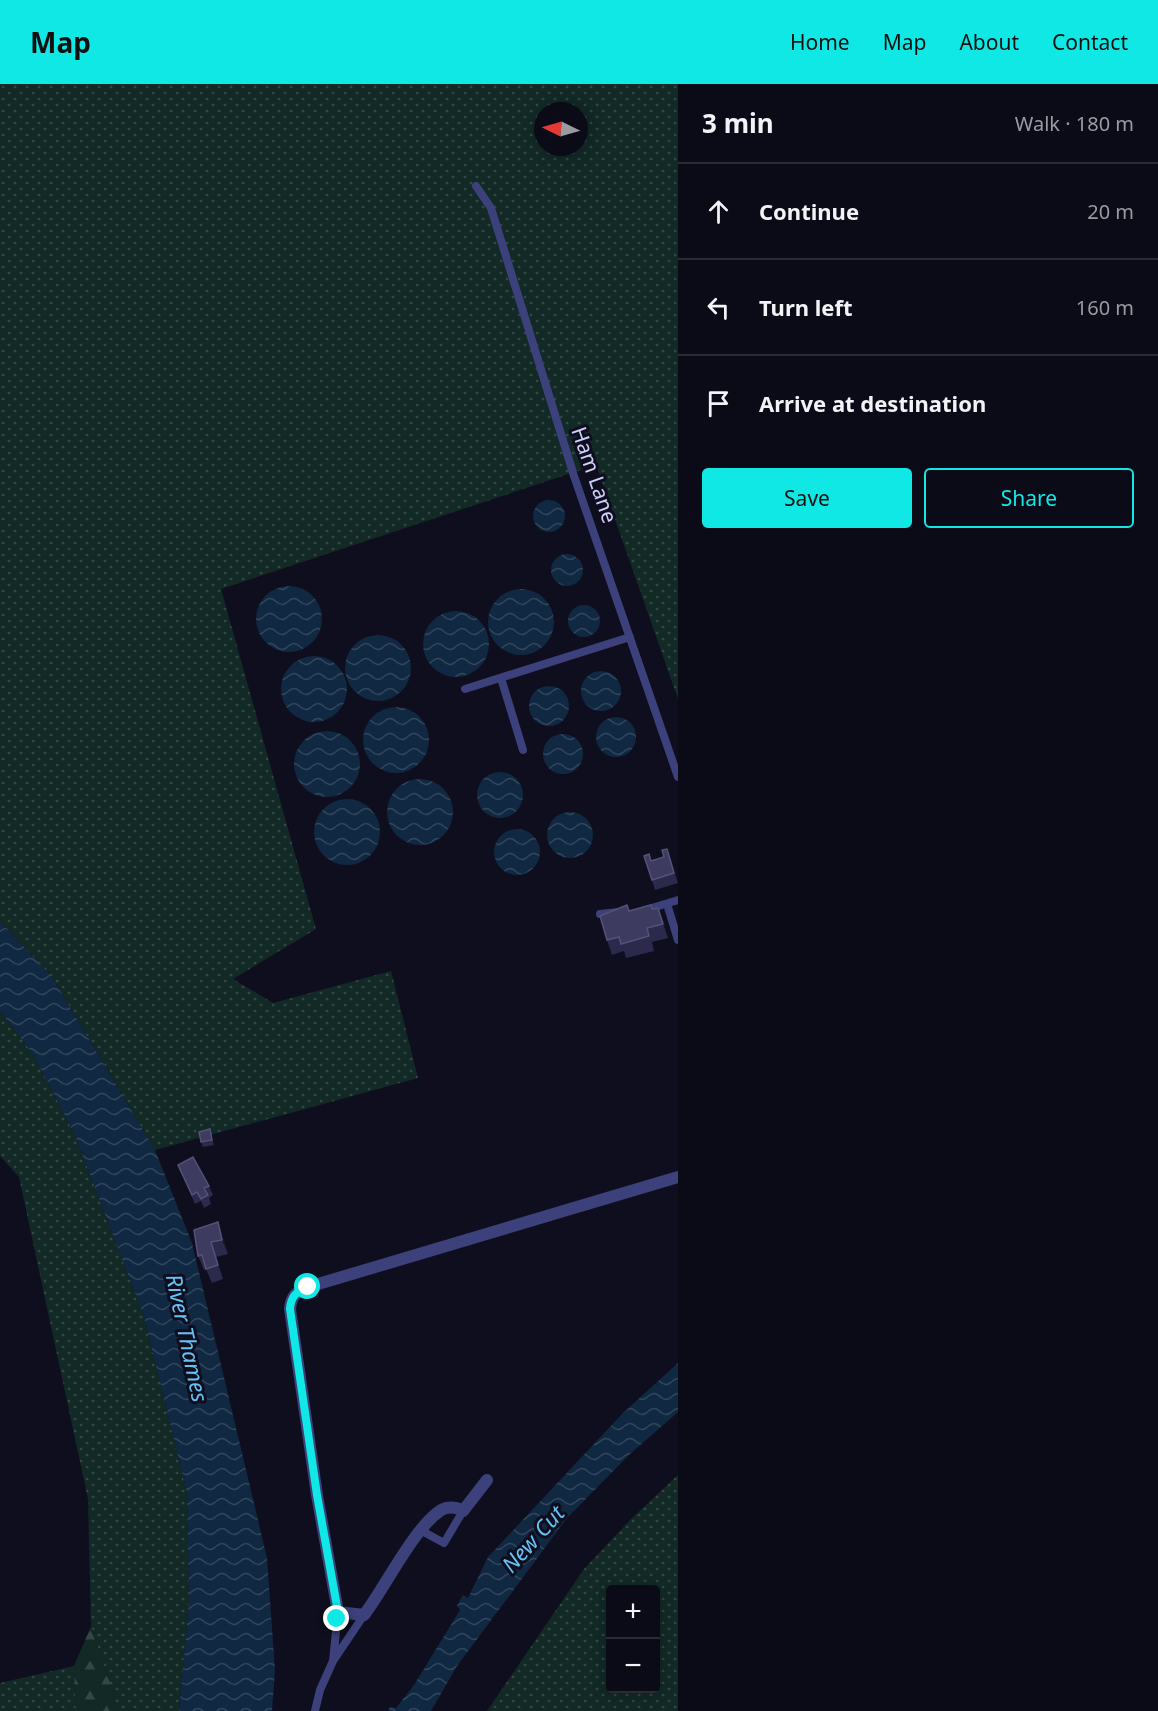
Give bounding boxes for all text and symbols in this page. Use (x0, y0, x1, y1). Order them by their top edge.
text: Map (30, 23, 91, 61)
text: Home (790, 28, 850, 56)
text: Map (883, 28, 926, 56)
text: About (959, 28, 1019, 56)
text: Contact (1052, 28, 1128, 56)
north arrow (534, 102, 588, 156)
text: 3 min (702, 105, 774, 141)
text: Walk · 180 m (1015, 110, 1134, 137)
icon: ahead (702, 195, 735, 228)
text: Continue (759, 196, 859, 226)
text: 20 m (1087, 198, 1134, 225)
icon: left (702, 291, 735, 324)
text: Turn left (759, 292, 853, 322)
text: 160 m (1076, 294, 1134, 321)
icon: arrive (702, 387, 735, 420)
text: Arrive at destination (759, 388, 986, 418)
street label: Ham Lane (565, 423, 624, 527)
button: Save (702, 468, 912, 528)
button: Share (924, 468, 1134, 528)
water label: River Thames (160, 1271, 216, 1405)
route start (294, 1273, 320, 1299)
water label: New Cut (494, 1497, 572, 1578)
map controls (606, 1585, 660, 1693)
button: + (606, 1585, 660, 1639)
route end (323, 1605, 349, 1631)
button: − (606, 1639, 660, 1693)

